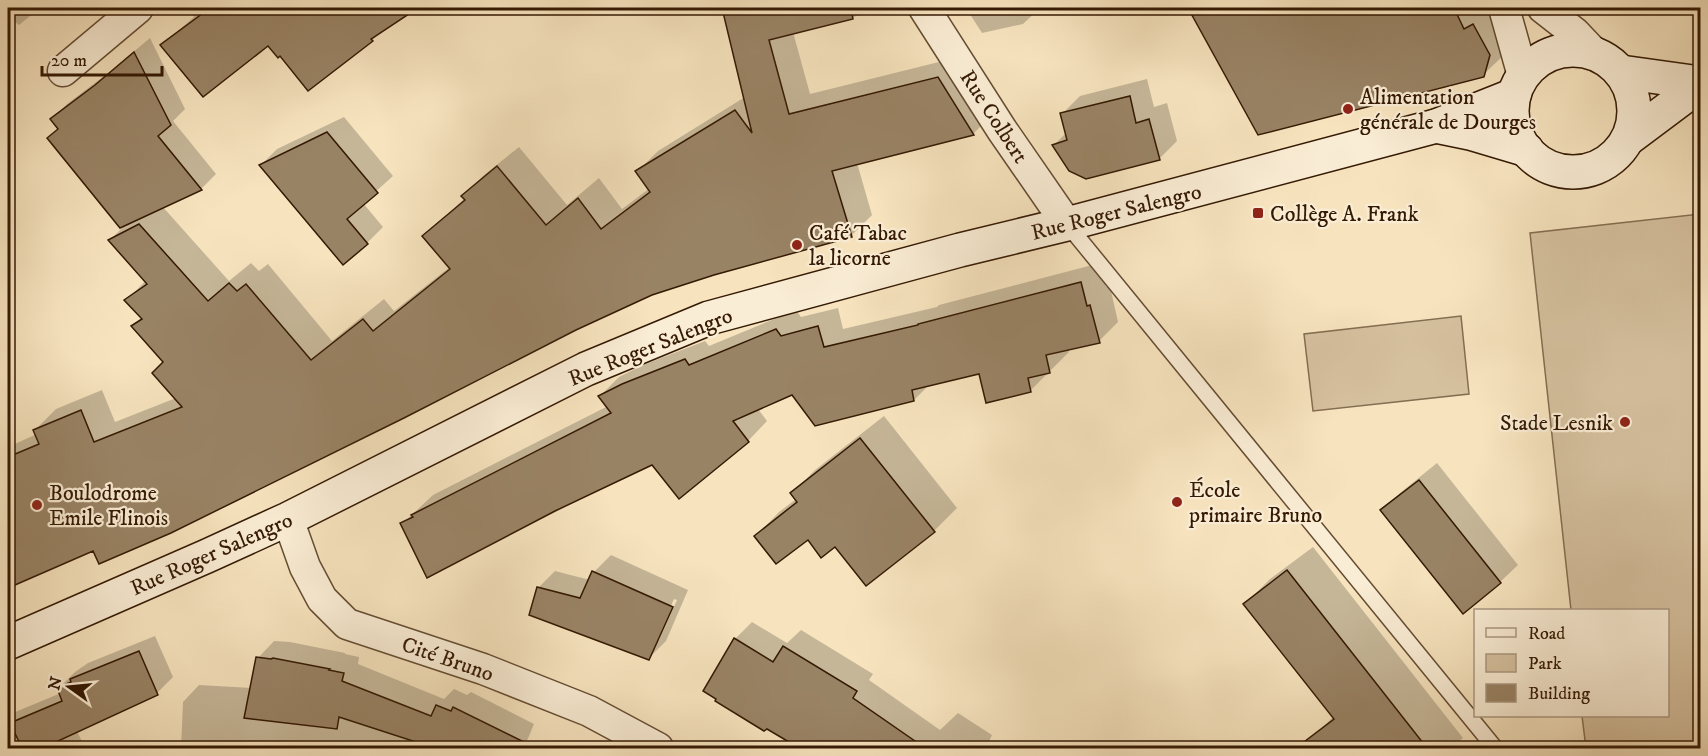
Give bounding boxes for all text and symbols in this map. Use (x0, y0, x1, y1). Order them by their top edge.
scale bar (42, 39, 162, 77)
text: 20 m (51, 50, 87, 72)
street label: Rue Colbert (954, 65, 1034, 168)
place label: Alimentation générale de Dourges (1360, 84, 1536, 136)
marker: Alimentation générale de Dourges (1341, 102, 1355, 116)
street label: Rue Roger Salengro (1028, 178, 1204, 247)
place label: Collège A. Frank (1270, 201, 1419, 228)
marker: Collège A. Frank (1251, 206, 1265, 220)
place label: Café Tabac la licorne (809, 220, 907, 272)
marker: Café Tabac la licorne (790, 238, 804, 252)
street label: Rue Roger Salengro (565, 302, 737, 393)
place label: Stade Lesnik (1500, 410, 1613, 437)
marker: Stade Lesnik (1618, 415, 1632, 429)
place label: École primaire Bruno (1188, 477, 1322, 529)
place label: Boulodrome Emile Flinois (49, 480, 168, 532)
marker: École primaire Bruno (1170, 495, 1184, 509)
marker: Boulodrome Emile Flinois (30, 498, 44, 512)
street label: Rue Roger Salengro (126, 507, 297, 602)
legend (1474, 609, 1669, 717)
text: Road (1528, 623, 1565, 645)
street label: Cité Bruno (398, 631, 497, 688)
text: Park (1528, 653, 1562, 675)
north arrow (39, 657, 99, 717)
text: N (44, 674, 67, 692)
text: Building (1528, 683, 1590, 705)

